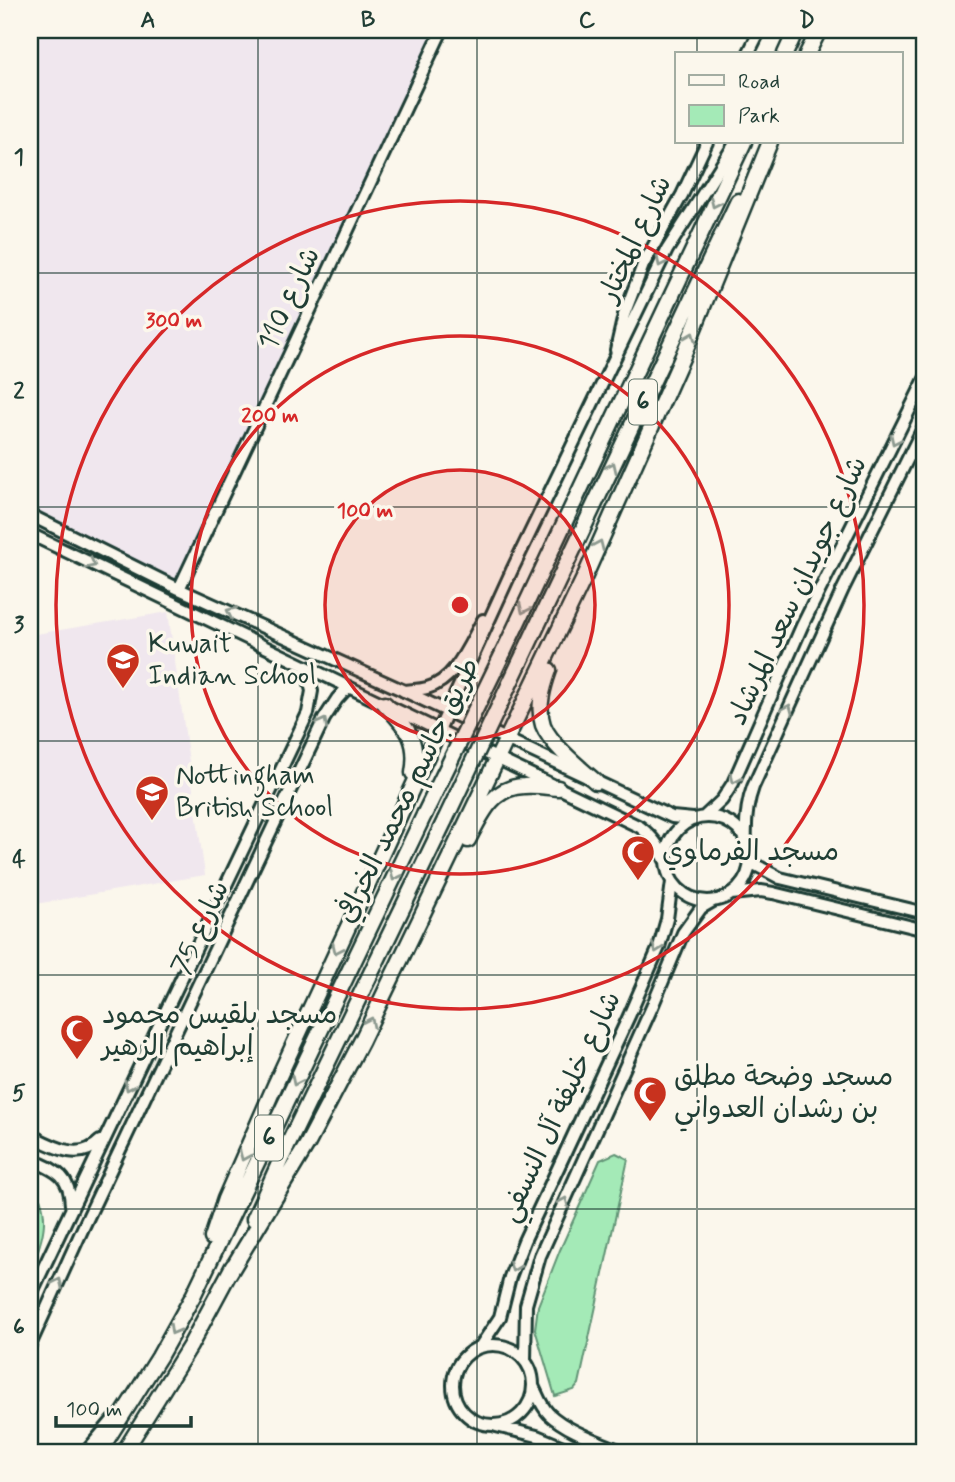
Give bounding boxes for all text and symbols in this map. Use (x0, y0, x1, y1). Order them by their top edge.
text: A (140, 6, 156, 36)
text: B (361, 6, 376, 36)
text: C (579, 6, 596, 36)
text: D (799, 6, 815, 36)
legend (675, 52, 902, 144)
text: Road (738, 68, 780, 96)
text: Park (738, 102, 780, 130)
text: 1 (14, 143, 24, 173)
street label: شارع المختار (590, 170, 681, 310)
one-way arrow (709, 196, 723, 209)
street label: شارع 110 (250, 242, 330, 356)
one-way arrow (656, 255, 670, 267)
text: 300 m (146, 307, 203, 335)
one-way arrow (683, 332, 697, 344)
text: 2 (13, 377, 25, 407)
road number: 6 (629, 380, 657, 424)
text: 200 m (241, 402, 299, 430)
one-way arrow (889, 433, 903, 445)
street label: شارع جويدان سعد المرشاد (719, 451, 877, 731)
one-way arrow (604, 462, 618, 474)
text: 100 m (337, 497, 393, 525)
one-way arrow (591, 540, 605, 552)
one-way arrow (84, 556, 96, 570)
centre of rings (448, 593, 472, 617)
one-way arrow (518, 602, 532, 614)
one-way arrow (226, 606, 238, 620)
text: 3 (14, 611, 25, 641)
place label: Kuwait Indian School (148, 626, 316, 695)
school or university icon: Kuwait Indian School (104, 641, 142, 690)
street label: طريق جاسم محمد الخرافي (328, 652, 490, 930)
one-way arrow (780, 704, 794, 717)
one-way arrow (314, 718, 328, 730)
place label: Nottingham British School (176, 758, 333, 827)
one-way arrow (729, 772, 743, 784)
school or university icon: Nottingham British School (133, 773, 171, 822)
mosque icon: مسجد الفرماوي (619, 833, 657, 882)
place label: مسجد الفرماوي (662, 834, 839, 871)
text: 4 (12, 845, 26, 875)
one-way arrow (389, 869, 403, 882)
street label: شارع 75 (163, 875, 239, 981)
one-way arrow (331, 942, 345, 954)
one-way arrow (651, 942, 665, 954)
street label: شارع خليفة آل النسفي (491, 986, 634, 1230)
place label: مسجد بلقيس محمود إبراهيم الزهير (100, 997, 337, 1067)
mosque icon: مسجد بلقيس محمود إبراهيم الزهير (58, 1012, 96, 1061)
one-way arrow (362, 1017, 376, 1029)
place label: مسجد وضحة مطلق بن رشدان العدواني (674, 1059, 893, 1132)
one-way arrow (290, 1074, 304, 1086)
mosque icon: مسجد وضحة مطلق بن رشدان العدواني (631, 1074, 669, 1123)
text: 5 (12, 1079, 26, 1109)
one-way arrow (124, 1079, 138, 1091)
road number: 6 (255, 1116, 283, 1161)
one-way arrow (238, 1149, 252, 1161)
one-way arrow (556, 1197, 570, 1209)
one-way arrow (508, 1261, 522, 1273)
one-way arrow (50, 1278, 64, 1290)
text: 6 (13, 1313, 25, 1343)
one-way arrow (169, 1322, 182, 1335)
scale bar (56, 1384, 191, 1428)
text: 100 m (66, 1396, 122, 1424)

